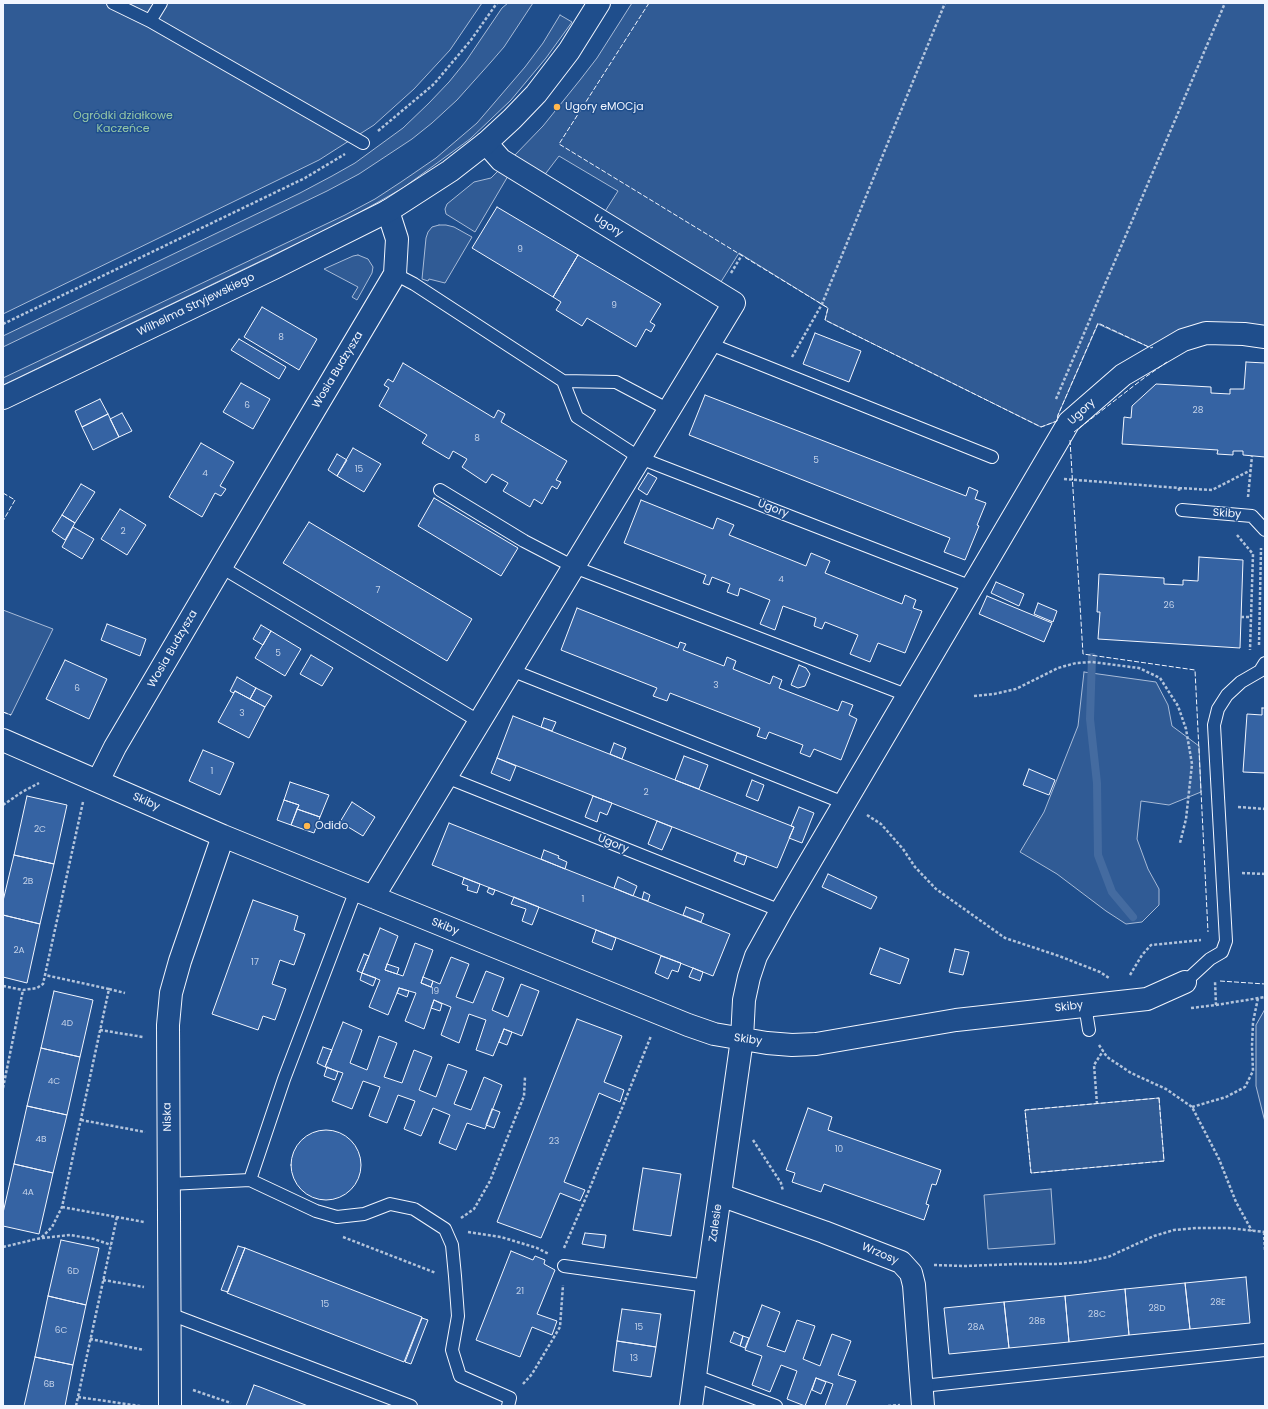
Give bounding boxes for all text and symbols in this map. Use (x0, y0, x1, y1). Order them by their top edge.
place label: Ugory eMOCja (565, 100, 644, 114)
marker: Ugory eMOCja (552, 102, 562, 112)
park label: Ogródki działkowe Kaczeńce (73, 109, 173, 135)
street label: Ugory (591, 212, 625, 240)
house number: 9 (517, 245, 523, 255)
street label: Wilhelma Stryjewskiego (135, 271, 257, 339)
house number: 9 (611, 301, 617, 311)
street label: Wosia Budzysza (310, 329, 366, 411)
house number: 8 (278, 333, 284, 343)
street label: Ugory (1066, 396, 1098, 428)
house number: 6 (244, 401, 250, 411)
house number: 28 (1193, 406, 1203, 416)
house number: 8 (474, 434, 480, 444)
house number: 5 (813, 456, 819, 466)
house number: 15 (355, 465, 363, 475)
house number: 4 (202, 469, 208, 479)
street label: Ugory (756, 497, 790, 521)
street label: Skiby (1212, 506, 1242, 522)
house number: 2 (120, 527, 126, 537)
house number: 4 (778, 575, 784, 585)
house number: 7 (376, 586, 380, 596)
house number: 26 (1164, 601, 1174, 611)
street label: Wosia Budzysza (145, 608, 201, 690)
house number: 5 (275, 649, 281, 659)
house number: 3 (713, 681, 719, 691)
house number: 6 (74, 684, 80, 694)
house number: 3 (239, 709, 245, 719)
house number: 1 (211, 767, 213, 777)
house number: 2 (643, 788, 649, 798)
street label: Skiby (130, 790, 162, 814)
place label: Odido (315, 819, 348, 833)
marker: Odido (302, 821, 312, 831)
house number: 2C (34, 825, 46, 835)
street label: Ugory (596, 832, 630, 856)
house number: 2B (23, 877, 33, 887)
house number: 1 (582, 895, 584, 905)
street label: Skiby (429, 916, 461, 938)
house number: 2A (13, 946, 25, 956)
house number: 17 (251, 958, 259, 968)
house number: 19 (431, 987, 439, 997)
street label: Skiby (1054, 999, 1084, 1015)
house number: 4D (61, 1019, 73, 1029)
street label: Skiby (733, 1031, 763, 1049)
house number: 4C (48, 1077, 60, 1087)
street label: Niska (161, 1102, 175, 1132)
house number: 4B (35, 1135, 47, 1145)
house number: 23 (549, 1137, 559, 1147)
house number: 10 (835, 1145, 843, 1155)
house number: 4A (22, 1188, 34, 1198)
street label: Zalesie (707, 1203, 725, 1243)
street label: Wrzosy (860, 1240, 900, 1268)
house number: 6D (67, 1267, 79, 1277)
house number: 21 (516, 1287, 524, 1297)
house number: 28E (1210, 1298, 1226, 1308)
house number: 15 (321, 1300, 329, 1310)
house number: 28D (1148, 1304, 1166, 1314)
house number: 28C (1088, 1310, 1106, 1320)
house number: 28B (1029, 1317, 1045, 1327)
house number: 15 (635, 1323, 643, 1333)
house number: 28A (968, 1323, 984, 1333)
house number: 6C (55, 1326, 67, 1336)
house number: 13 (630, 1354, 638, 1364)
house number: 6B (43, 1380, 55, 1390)

